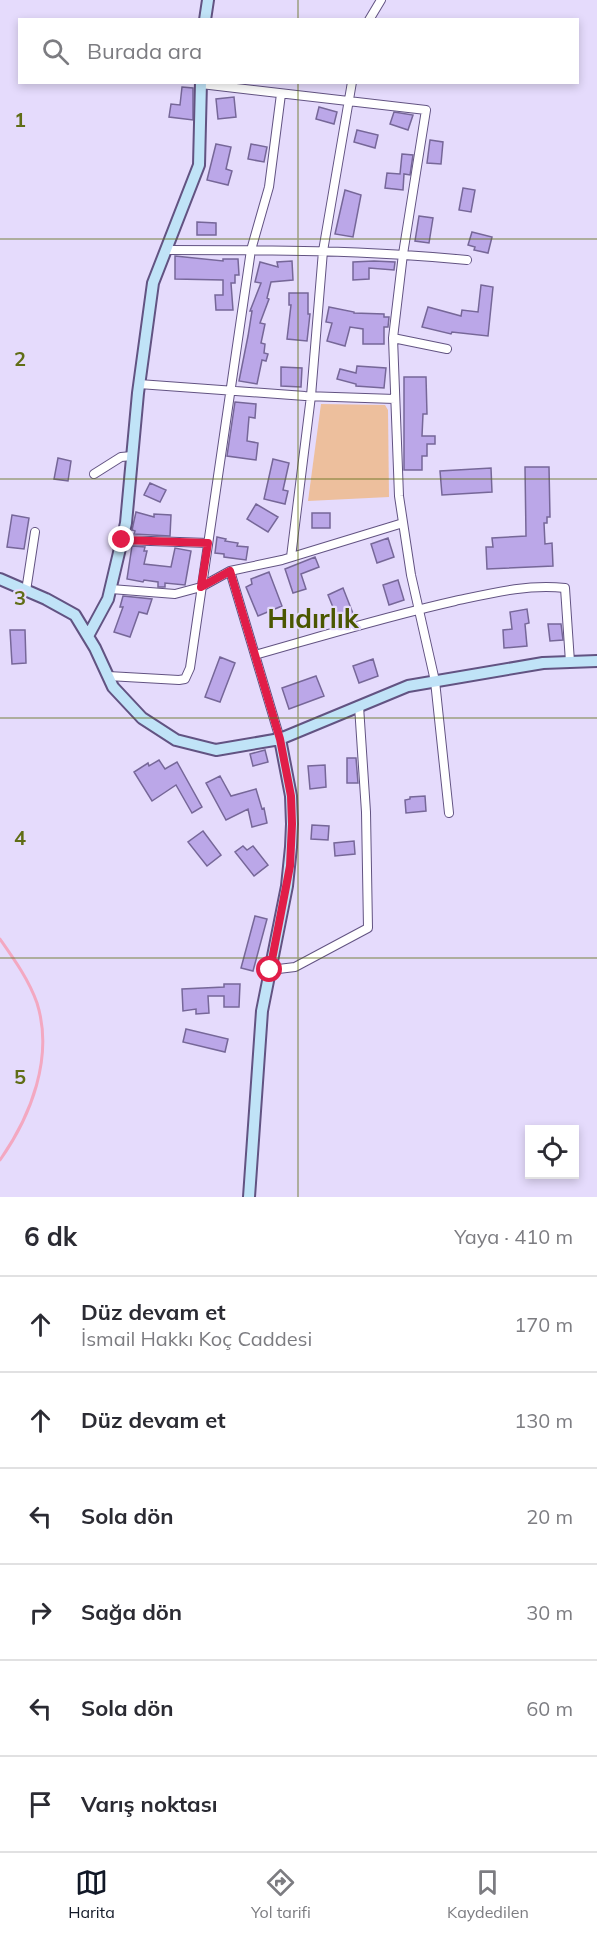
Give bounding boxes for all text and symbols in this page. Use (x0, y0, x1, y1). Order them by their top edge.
search box (18, 18, 579, 84)
icon: search (39, 35, 72, 68)
text: Burada ara (87, 37, 202, 65)
text: 1 (14, 107, 26, 132)
text: 2 (14, 346, 26, 371)
route end (108, 526, 134, 552)
text: 3 (14, 585, 26, 610)
district label: Hıdırlık (267, 601, 360, 635)
text: 4 (14, 825, 26, 850)
route start (256, 956, 282, 982)
text: 5 (14, 1064, 26, 1089)
map controls (525, 1125, 579, 1179)
button: locate (525, 1125, 579, 1179)
text: 6 dk (24, 1220, 77, 1253)
text: Yaya · 410 m (454, 1224, 573, 1249)
text: Düz devam et (81, 1298, 226, 1326)
icon: ahead (24, 1308, 57, 1341)
text: 170 m (514, 1312, 573, 1337)
text: İsmail Hakkı Koç Caddesi (81, 1326, 312, 1351)
icon: ahead (24, 1404, 57, 1437)
text: Düz devam et (81, 1406, 226, 1434)
text: 130 m (514, 1408, 573, 1433)
icon: left (24, 1500, 57, 1533)
text: Sola dön (81, 1502, 174, 1530)
text: 20 m (526, 1504, 573, 1529)
icon: right (24, 1596, 57, 1629)
text: Sağa dön (81, 1598, 182, 1626)
text: 30 m (526, 1600, 573, 1625)
icon: left (24, 1692, 57, 1725)
text: Sola dön (81, 1694, 174, 1722)
text: 60 m (526, 1696, 573, 1721)
icon: arrive (24, 1788, 57, 1821)
text: Varış noktası (81, 1790, 217, 1818)
tab: Harita (68, 1866, 115, 1922)
tab: Yol tarifi (251, 1866, 311, 1922)
tab: Kaydedilen (447, 1866, 529, 1922)

